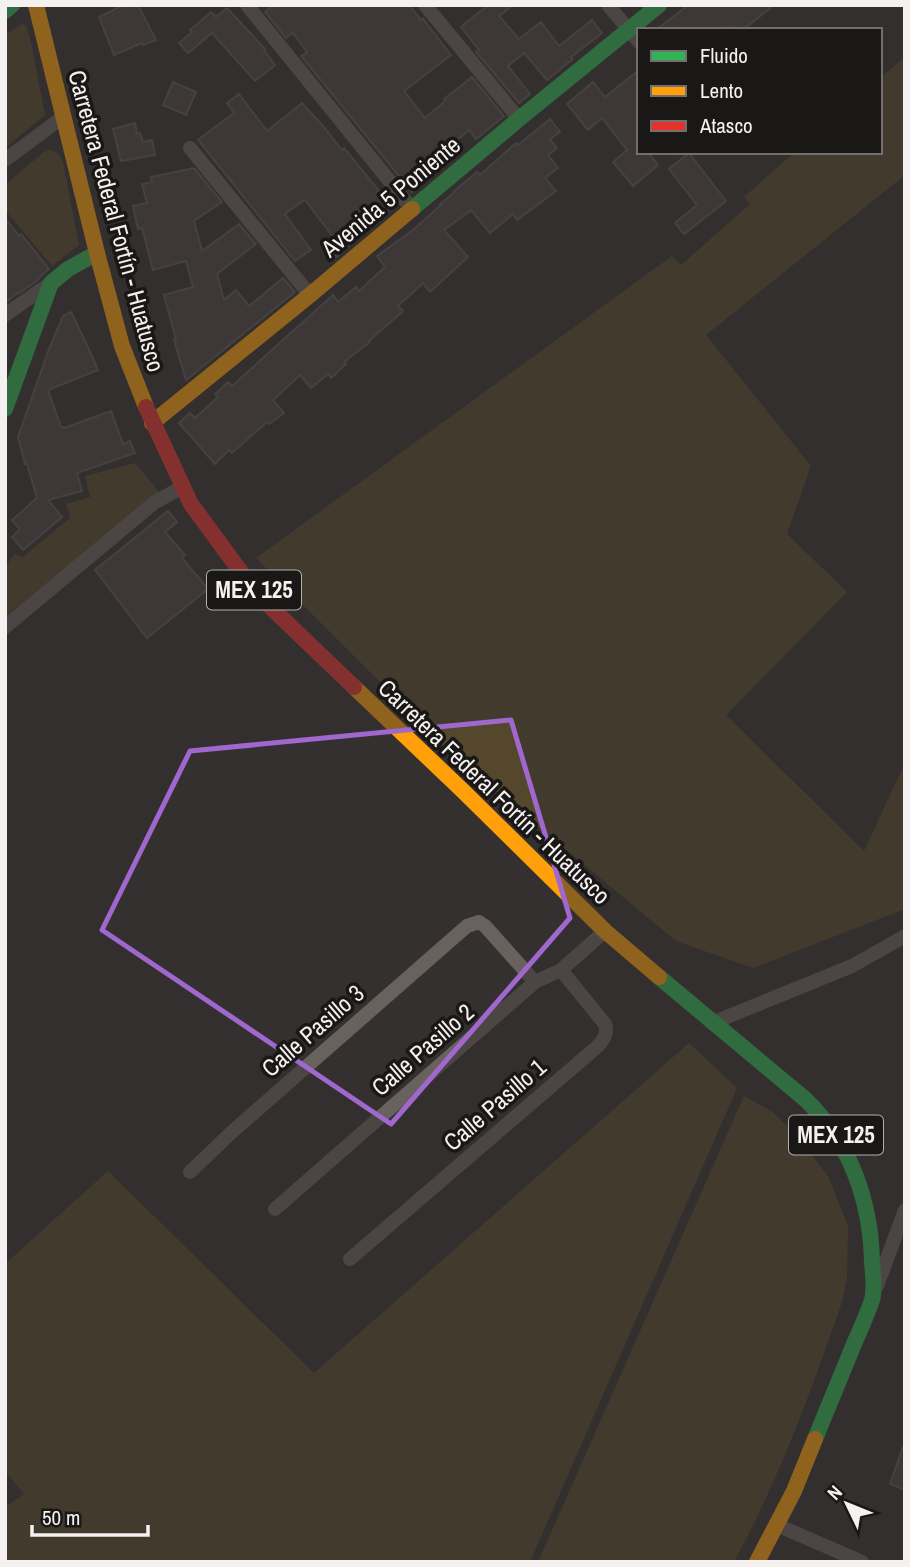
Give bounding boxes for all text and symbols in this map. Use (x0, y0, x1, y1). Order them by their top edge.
legend (637, 28, 882, 154)
text: Fluido (700, 41, 748, 70)
street label: Carretera Federal Fortín - Huatusco (61, 66, 173, 375)
text: Lento (700, 76, 743, 105)
text: Atasco (699, 111, 753, 140)
street label: Avenida 5 Poniente (313, 129, 467, 265)
road number: MEX 125 (207, 570, 301, 610)
street label: Carretera Federal Fortín - Huatusco (372, 672, 618, 911)
street label: Calle Pasillo 3 (254, 977, 370, 1084)
street label: Calle Pasillo 2 (364, 996, 480, 1103)
street label: Calle Pasillo 1 (436, 1051, 552, 1158)
road number: MEX 125 (789, 1116, 883, 1154)
north arrow (812, 1469, 882, 1539)
text: N (821, 1479, 848, 1505)
scale bar (32, 1494, 147, 1538)
text: 50 m (42, 1503, 80, 1532)

